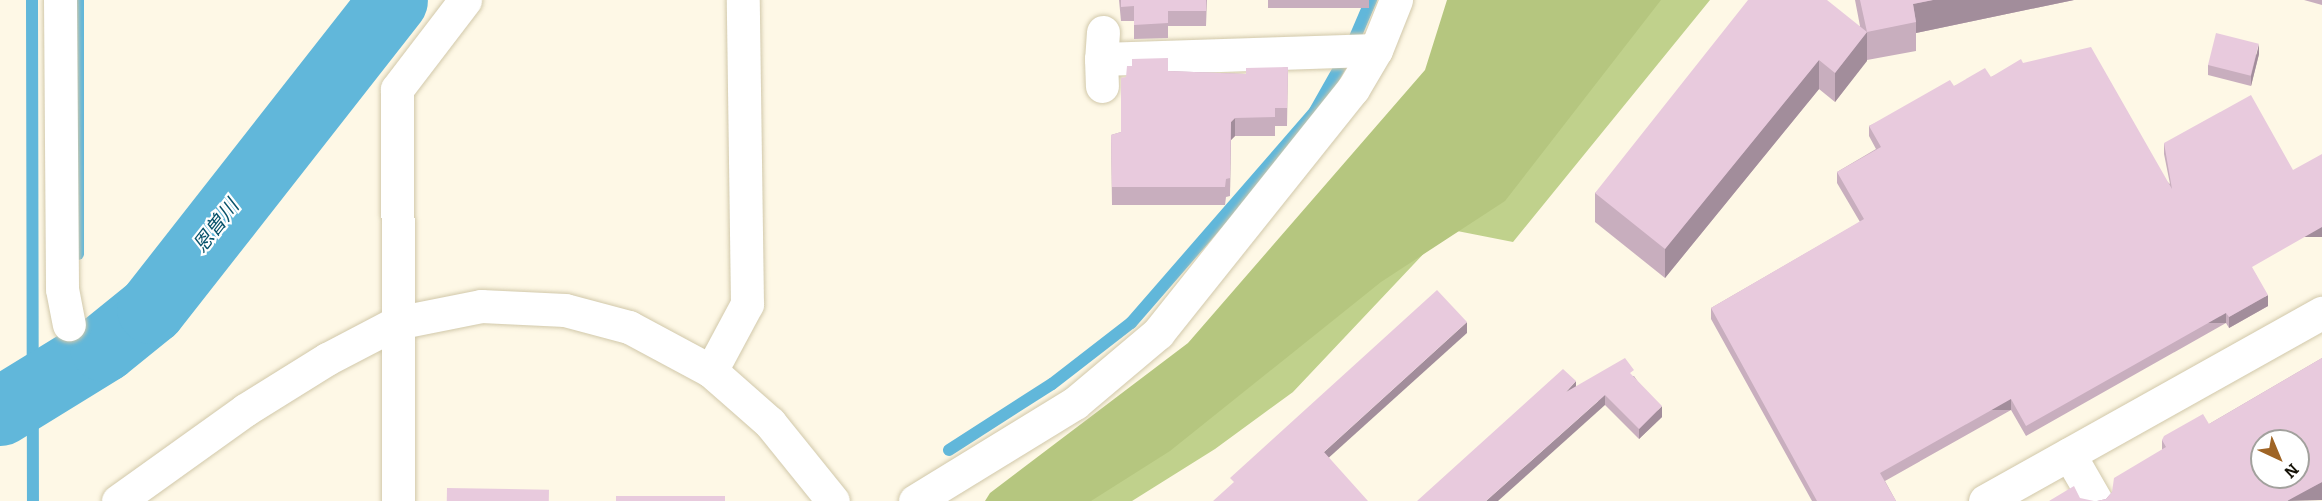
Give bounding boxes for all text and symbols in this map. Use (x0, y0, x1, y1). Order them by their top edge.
water label: 恩曽川 (188, 195, 244, 257)
north arrow (2250, 429, 2310, 489)
text: N (2280, 460, 2303, 482)

